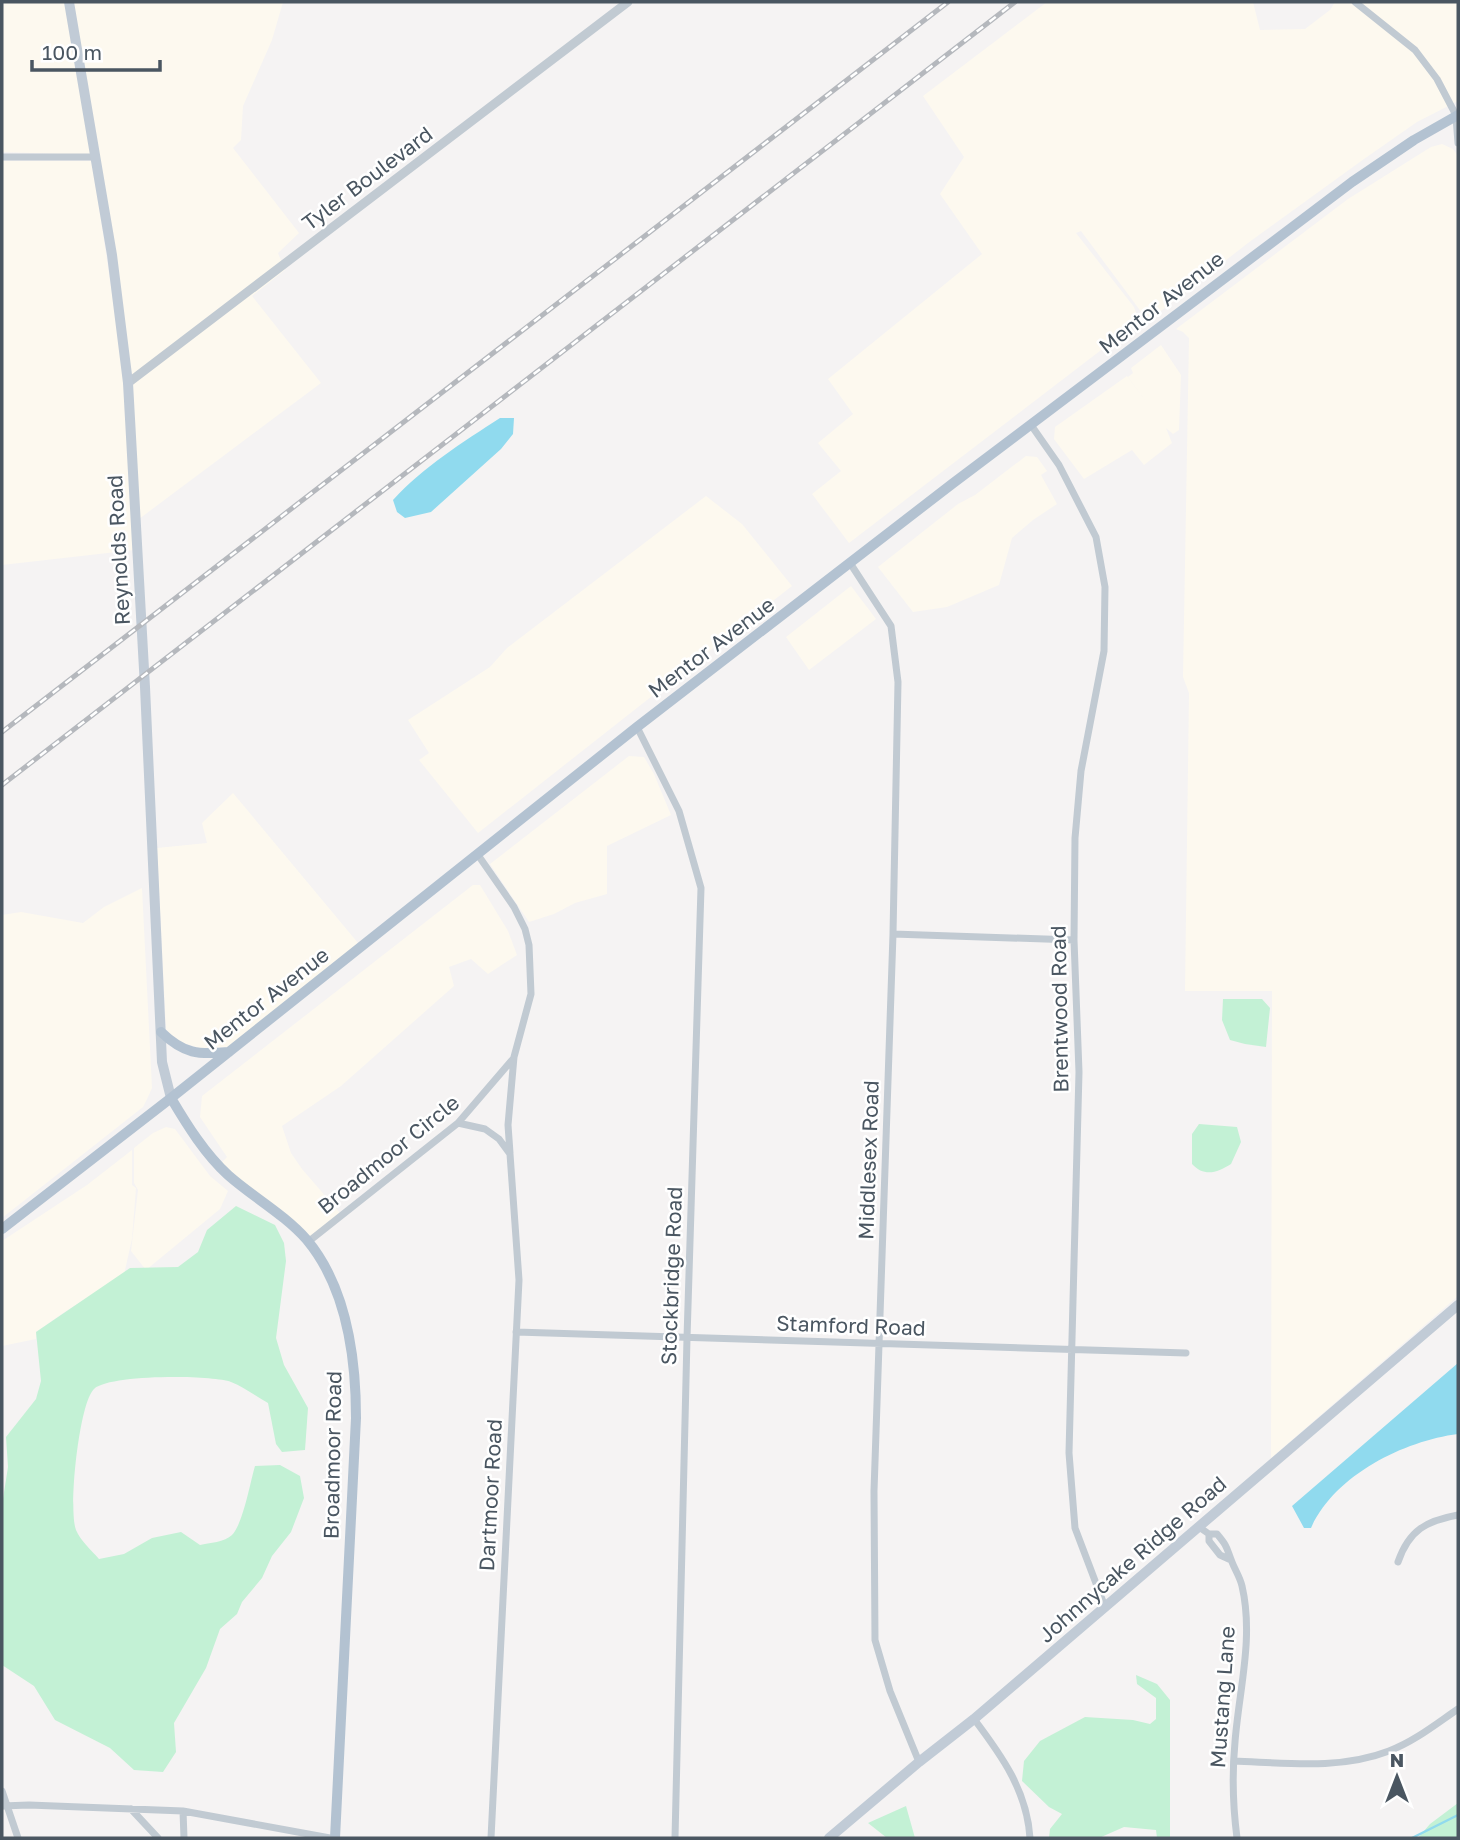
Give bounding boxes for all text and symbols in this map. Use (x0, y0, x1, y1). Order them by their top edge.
scale bar (32, 28, 159, 72)
text: 100 m (42, 39, 102, 65)
street label: Tyler Boulevard (297, 120, 437, 236)
street label: Mentor Avenue (1093, 245, 1229, 359)
street label: Reynolds Road (101, 474, 135, 626)
street label: Mentor Avenue (643, 591, 779, 703)
street label: Brentwood Road (1045, 925, 1073, 1093)
street label: Mentor Avenue (198, 941, 334, 1055)
street label: Middlesex Road (852, 1080, 884, 1240)
street label: Broadmoor Circle (312, 1089, 464, 1219)
street label: Stockbridge Road (655, 1186, 687, 1366)
street label: Stamford Road (776, 1309, 926, 1341)
street label: Broadmoor Road (318, 1371, 346, 1539)
street label: Dartmoor Road (473, 1418, 507, 1572)
street label: Johnnycake Ridge Road (1033, 1470, 1231, 1648)
street label: Mustang Lane (1204, 1625, 1240, 1769)
north arrow (1362, 1742, 1432, 1812)
text: N (1390, 1748, 1404, 1771)

